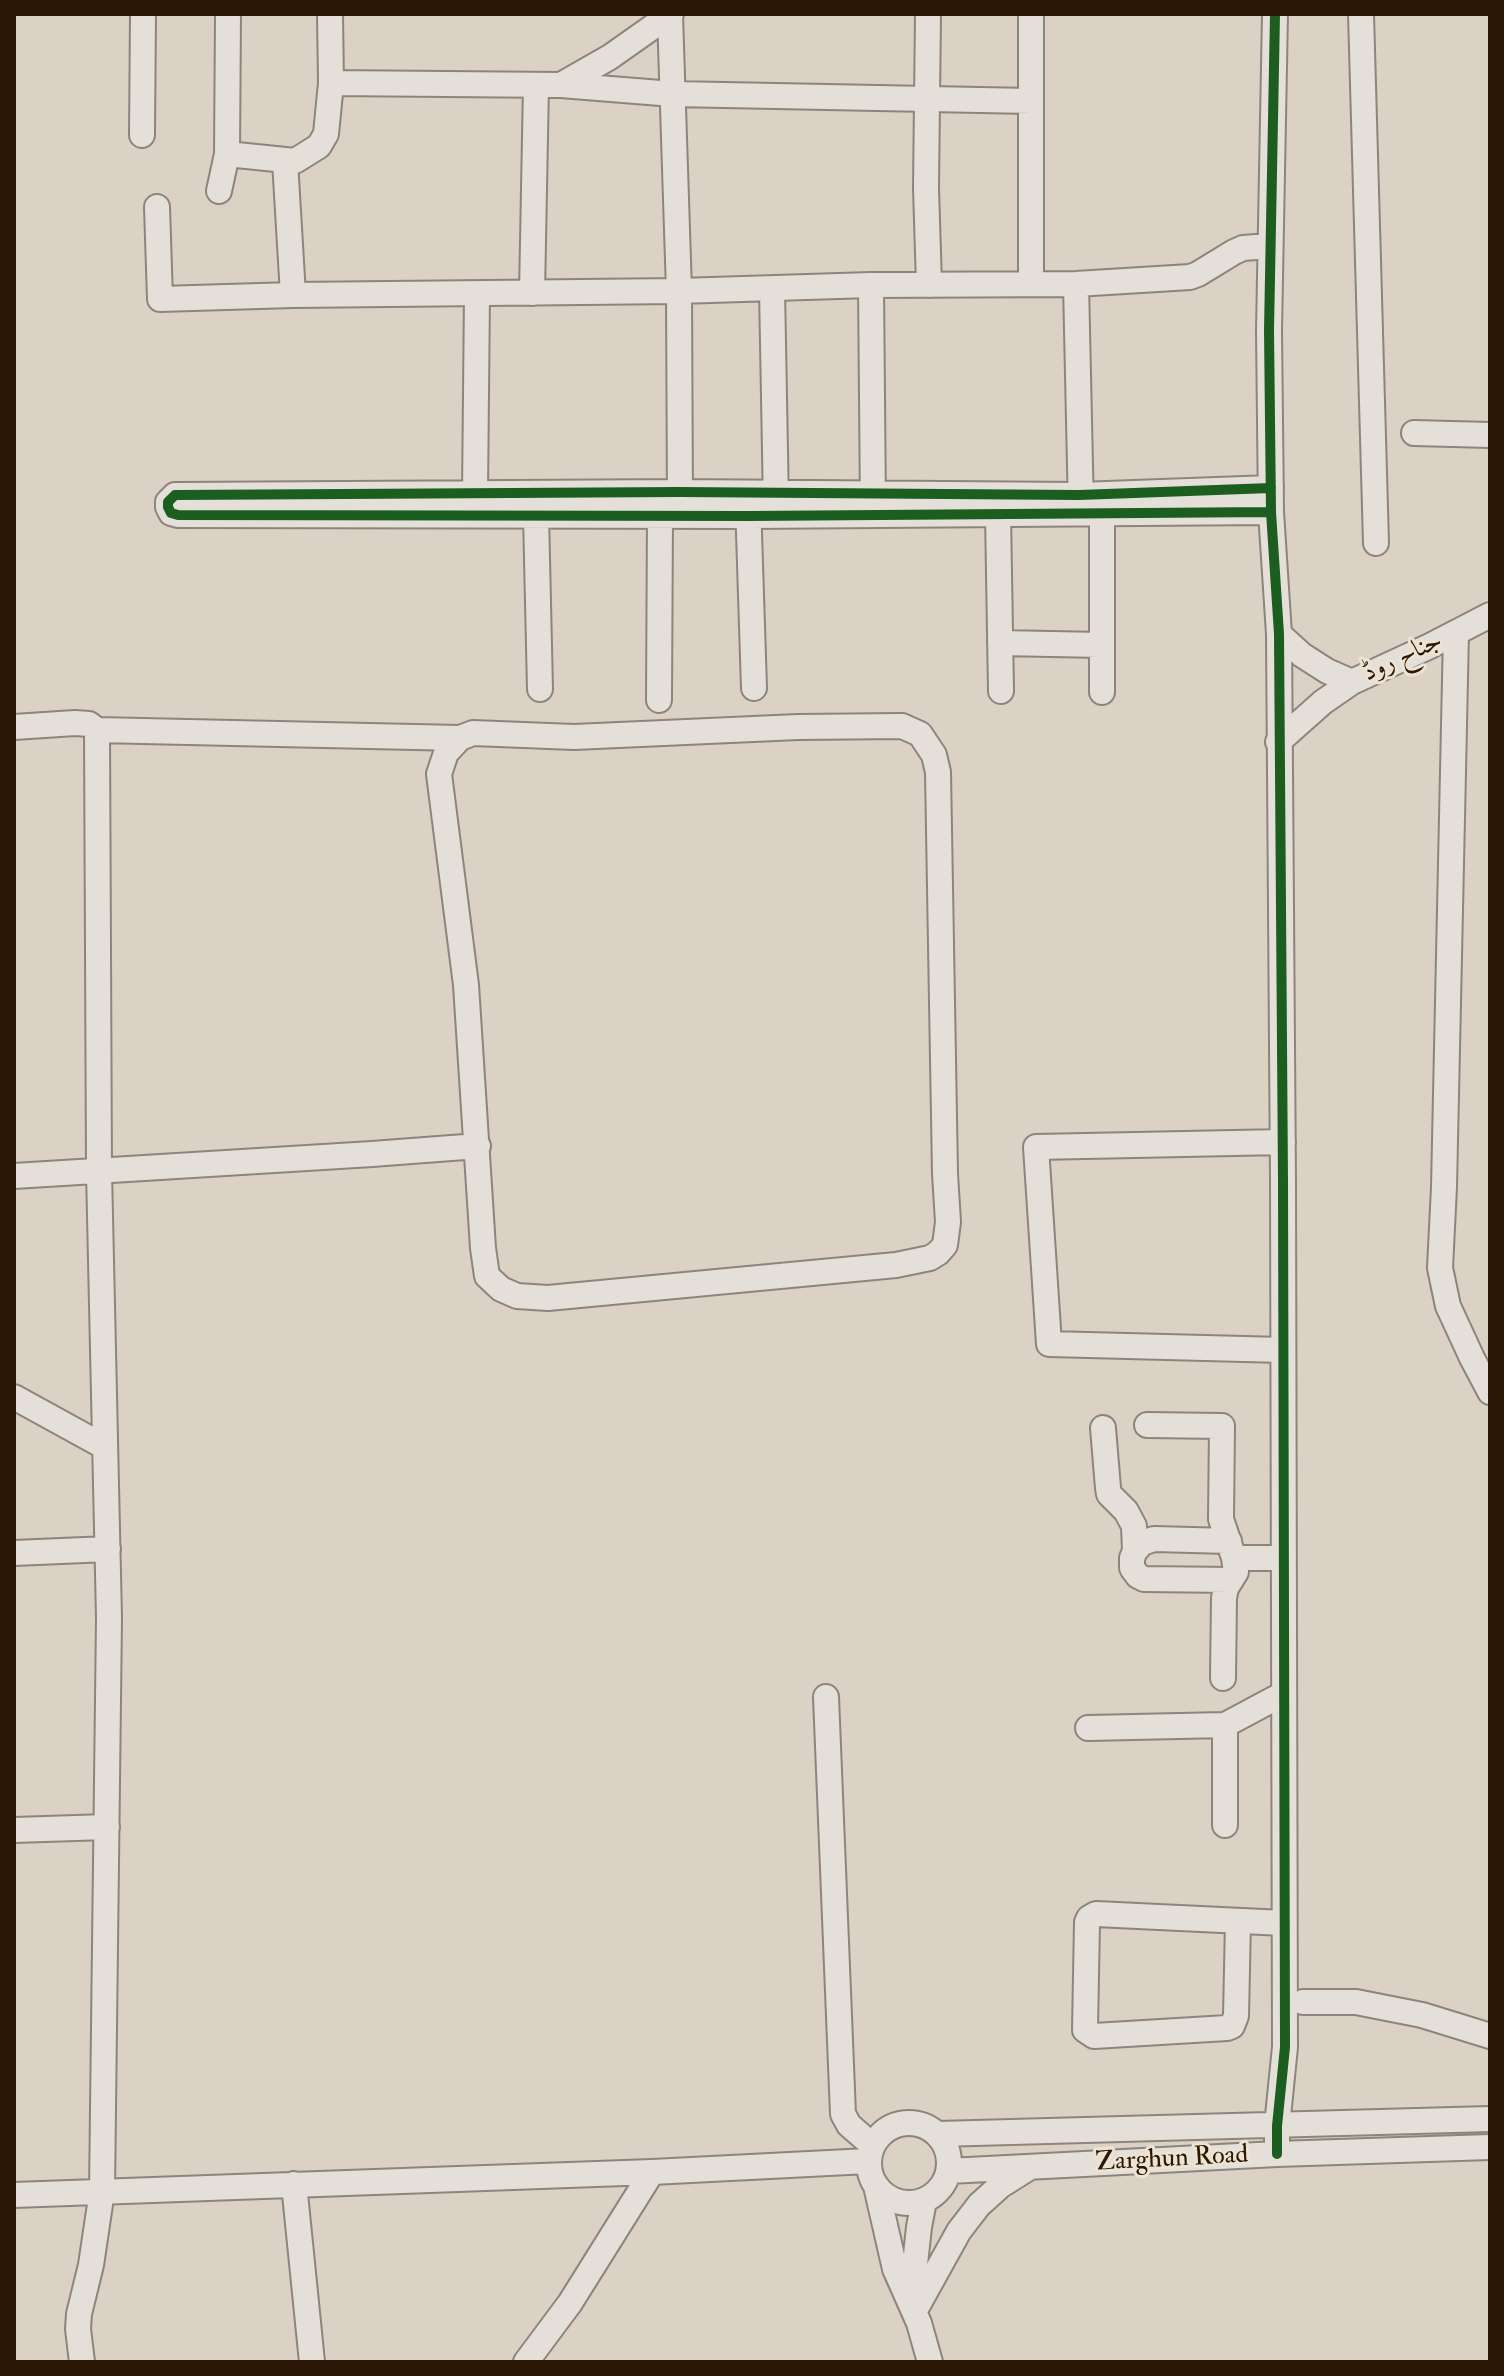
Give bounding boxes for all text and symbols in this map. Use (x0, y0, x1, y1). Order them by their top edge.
street label: جناح روڈ (1358, 626, 1448, 690)
street label: Zarghun Road (1095, 2140, 1249, 2180)

